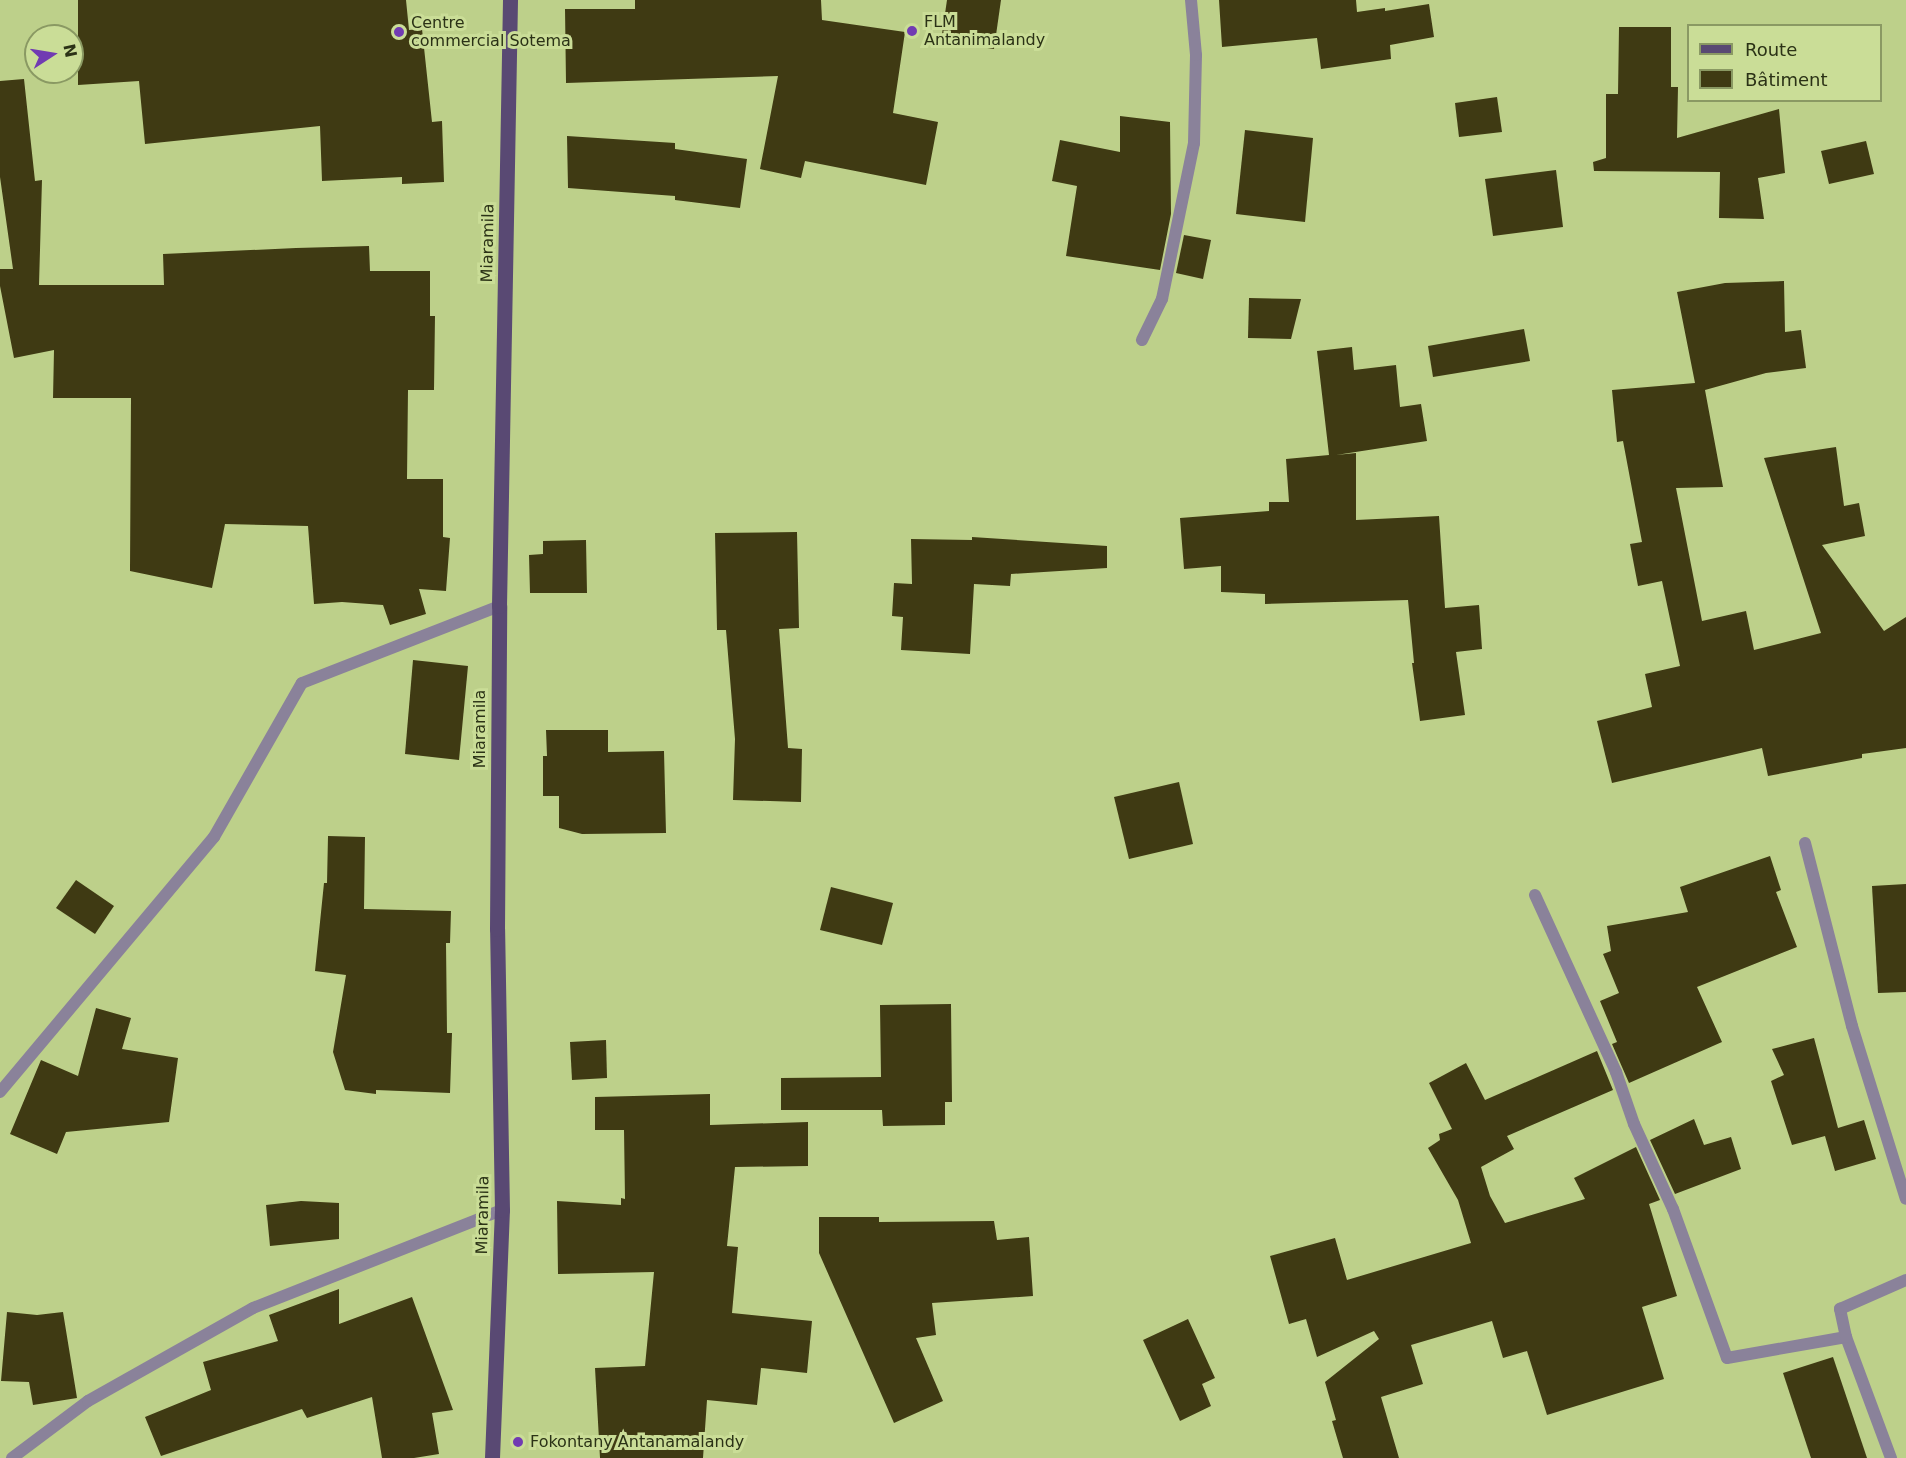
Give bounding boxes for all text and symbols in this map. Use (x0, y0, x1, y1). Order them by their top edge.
place label: FLM Antanimalandy (924, 12, 1045, 50)
place label: Centre commercial Sotema (411, 13, 571, 51)
north arrow (24, 24, 84, 84)
marker: FLM Antanimalandy (905, 24, 919, 38)
legend (1687, 24, 1882, 102)
marker: Centre commercial Sotema (392, 25, 406, 39)
text: Route (1745, 39, 1797, 60)
text: N (59, 42, 81, 59)
text: Bâtiment (1745, 69, 1828, 90)
street label: Miaramila (478, 203, 498, 283)
street label: Miaramila (470, 690, 490, 768)
street label: Miaramila (473, 1175, 493, 1255)
place label: Fokontany Antanamalandy (530, 1432, 744, 1452)
marker: Fokontany Antanamalandy (511, 1435, 525, 1449)

